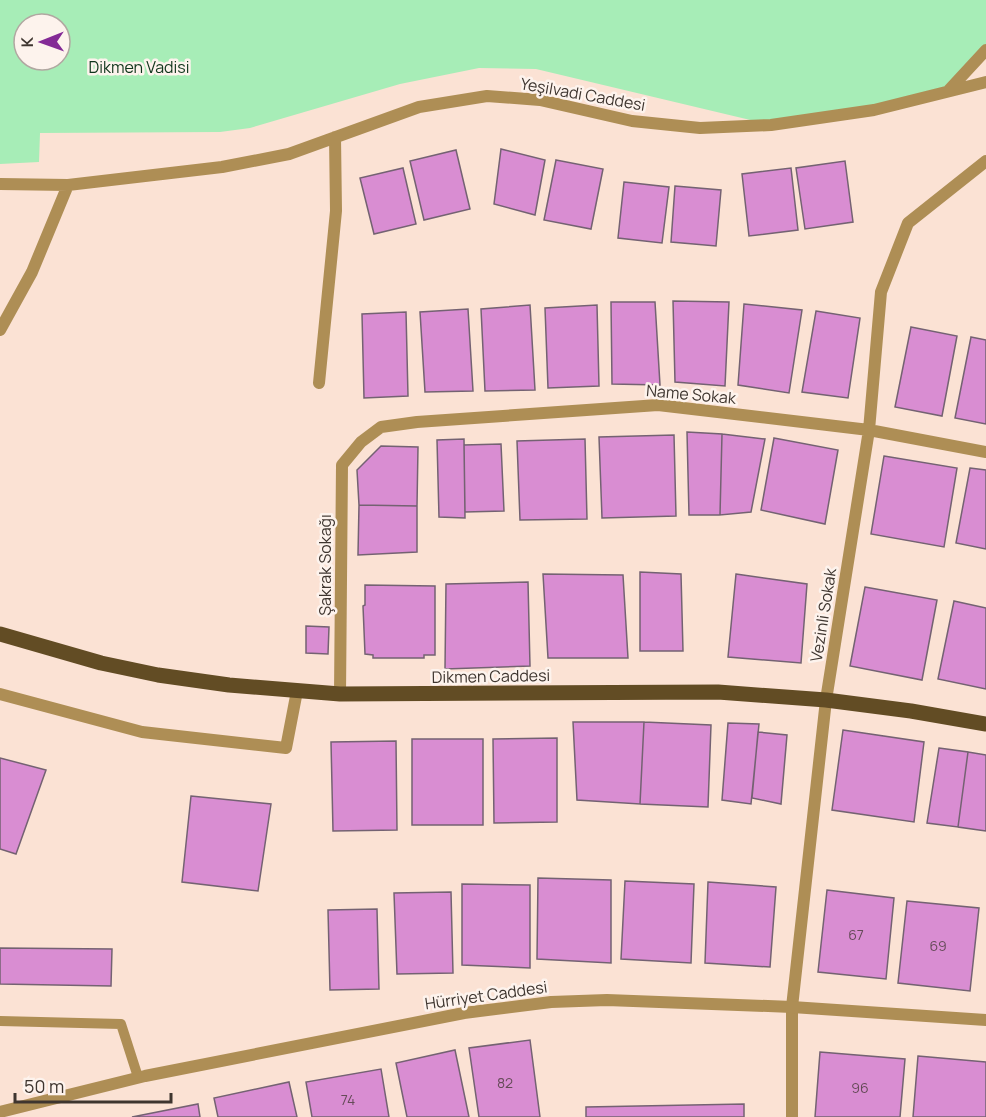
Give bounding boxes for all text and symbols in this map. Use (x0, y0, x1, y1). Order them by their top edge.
north arrow (12, 12, 72, 72)
text: K (16, 36, 38, 48)
park label: Dikmen Vadisi (89, 56, 189, 78)
street label: Yeşilvadi Caddesi (519, 72, 647, 116)
street label: Name Sokak (645, 379, 738, 409)
street label: Şakrak Sokağı (314, 514, 336, 616)
street label: Vezinli Sokak (805, 566, 841, 663)
street label: Dikmen Caddesi (432, 664, 550, 688)
house number: 67 (848, 925, 864, 944)
house number: 69 (929, 936, 947, 955)
street label: Hürriyet Caddesi (423, 976, 549, 1014)
scale bar (15, 1066, 171, 1104)
house number: 82 (497, 1073, 513, 1092)
text: 50 m (24, 1074, 64, 1098)
house number: 96 (851, 1078, 869, 1097)
house number: 74 (341, 1090, 355, 1109)

